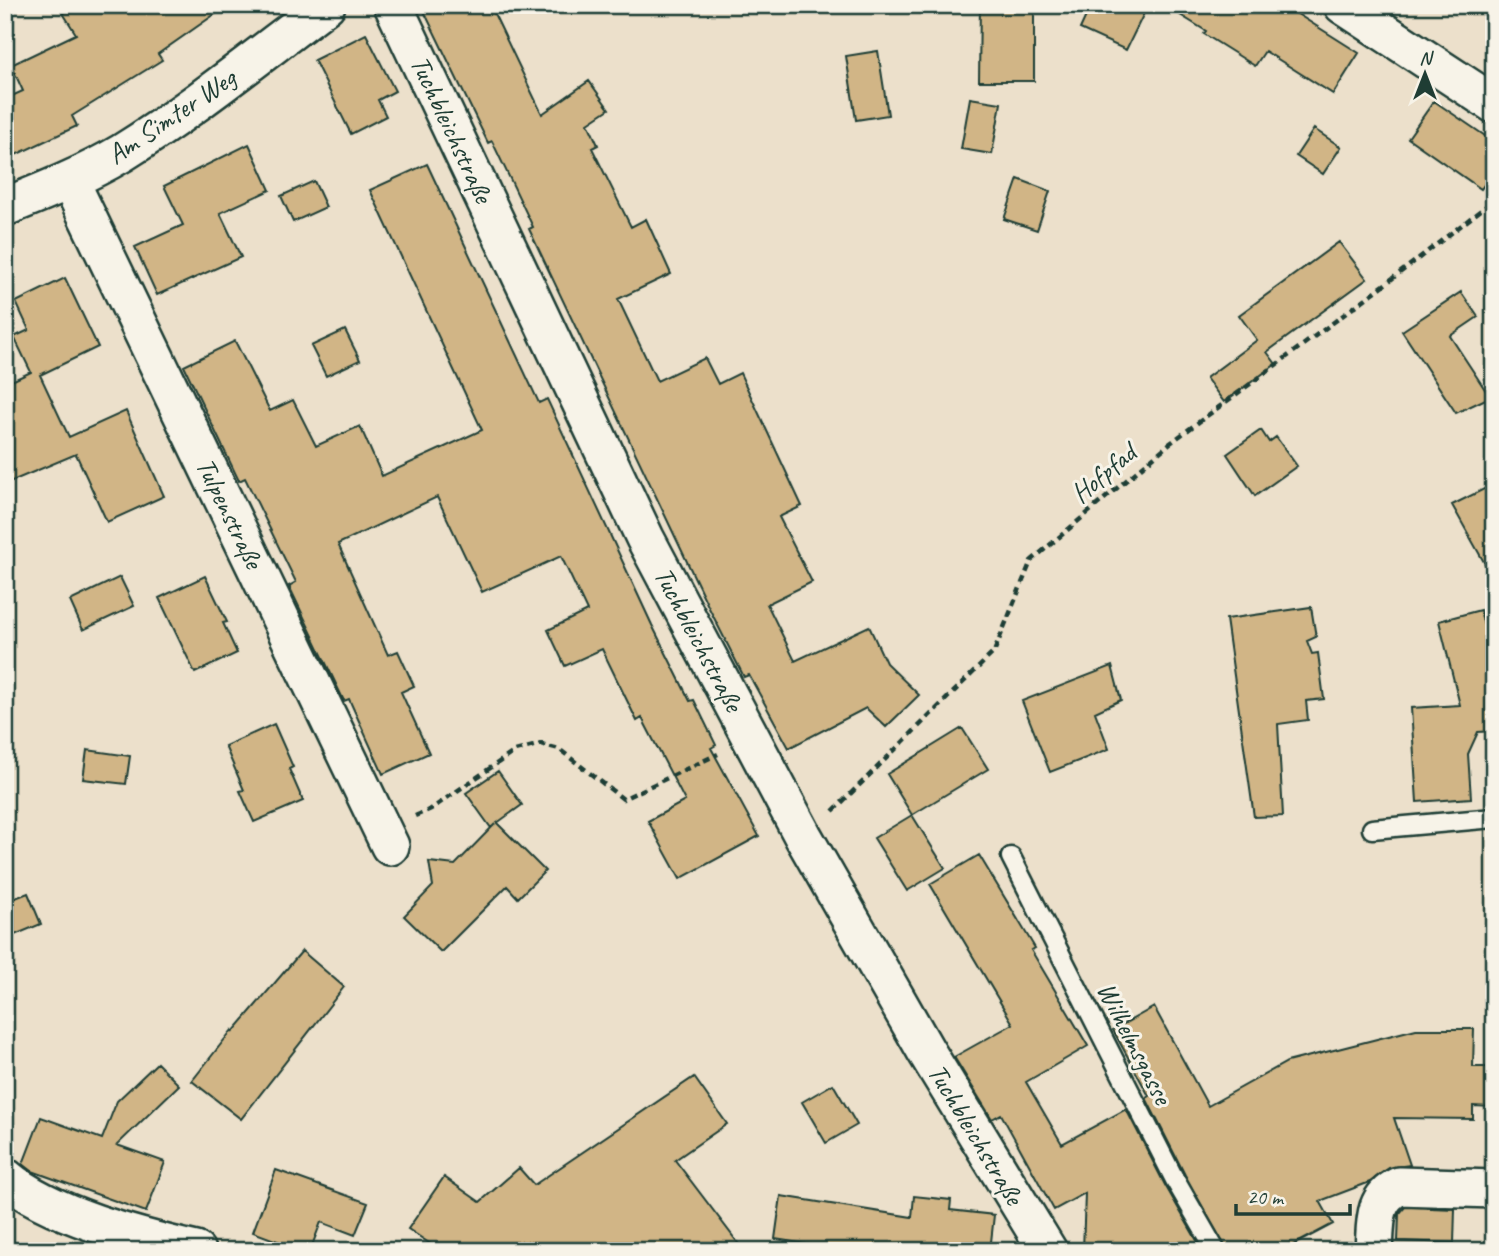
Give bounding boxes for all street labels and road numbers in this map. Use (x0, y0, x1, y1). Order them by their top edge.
street label: Tuchbleichstraße (403, 50, 502, 210)
street label: Am Simter Weg (100, 59, 244, 172)
street label: Hofpfad (1063, 433, 1146, 510)
street label: Tulpenstraße (188, 452, 273, 576)
street label: Tuchbleichstraße (646, 561, 753, 719)
street label: Wilhelmsgasse (1089, 976, 1181, 1112)
street label: Tuchbleichstraße (920, 1057, 1033, 1213)

